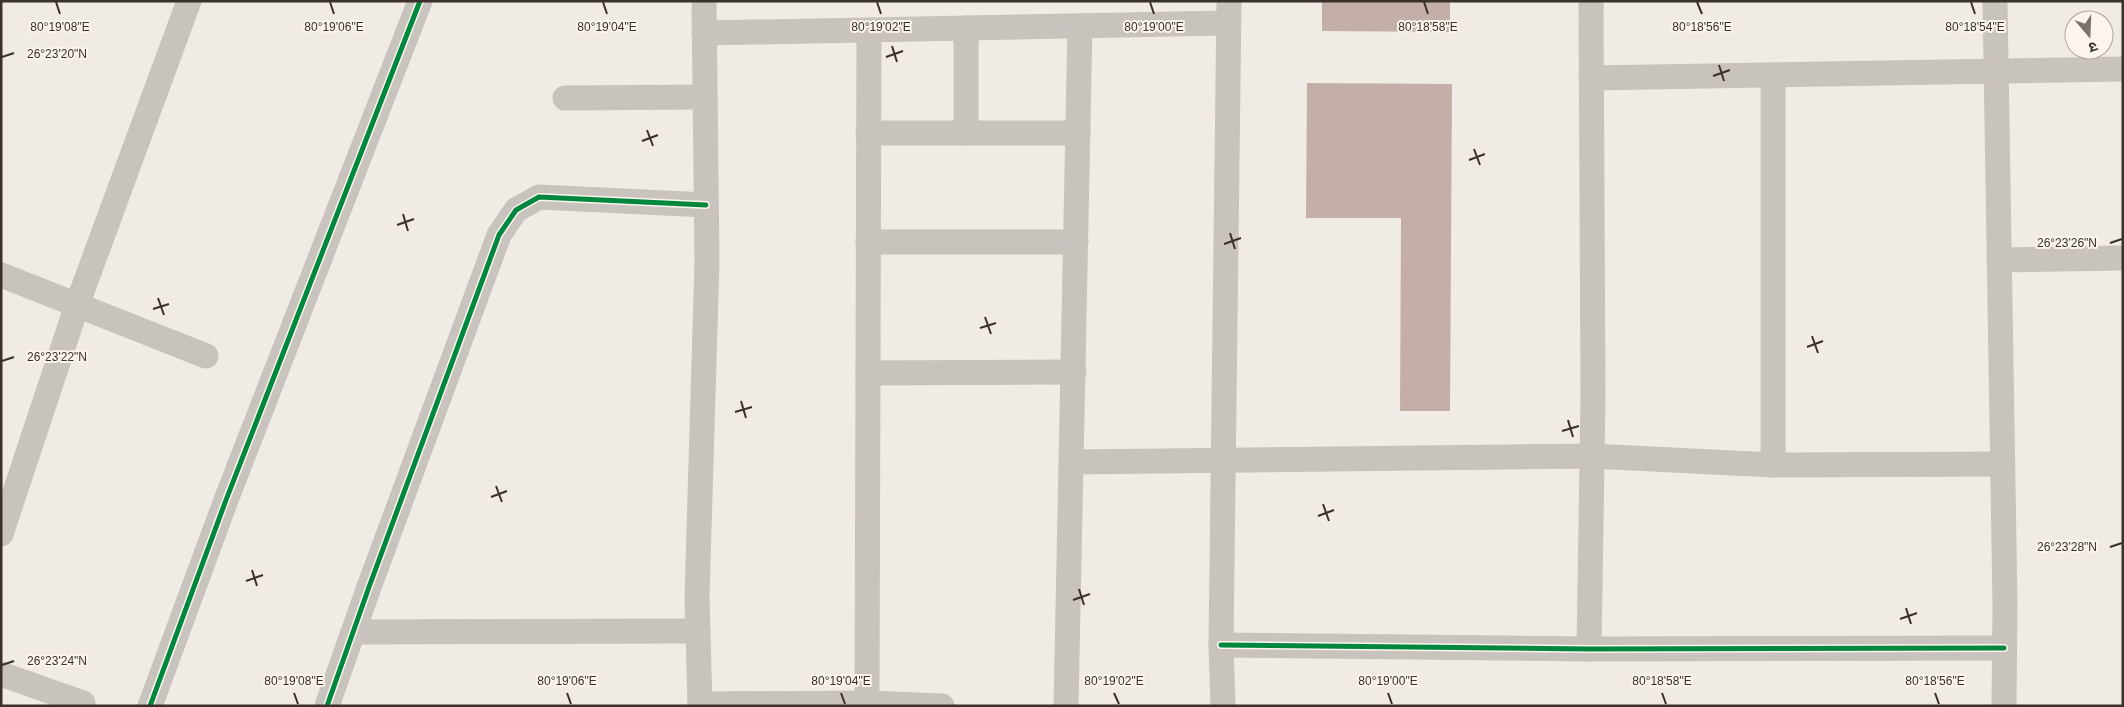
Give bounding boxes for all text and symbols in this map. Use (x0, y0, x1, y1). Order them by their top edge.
north arrow (2064, 10, 2114, 60)
text: 80°19'08"E (30, 20, 90, 34)
text: 80°19'06"E (304, 20, 364, 34)
text: 80°19'04"E (577, 20, 637, 34)
text: 80°19'02"E (851, 20, 911, 34)
text: 80°19'00"E (1124, 20, 1184, 34)
text: 80°18'58"E (1398, 20, 1458, 34)
text: 80°18'56"E (1672, 20, 1732, 34)
text: 80°18'54"E (1945, 20, 2005, 34)
text: उ (2086, 38, 2100, 56)
text: 26°23'20"N (27, 47, 87, 61)
text: 26°23'26"N (2037, 236, 2097, 250)
text: 26°23'22"N (27, 350, 87, 364)
text: 26°23'28"N (2037, 540, 2097, 554)
text: 26°23'24"N (27, 654, 87, 668)
text: 80°19'08"E (264, 674, 324, 688)
text: 80°19'06"E (537, 674, 597, 688)
text: 80°19'04"E (811, 674, 871, 688)
text: 80°19'02"E (1084, 674, 1144, 688)
text: 80°19'00"E (1358, 674, 1418, 688)
text: 80°18'58"E (1632, 674, 1692, 688)
text: 80°18'56"E (1905, 674, 1965, 688)

